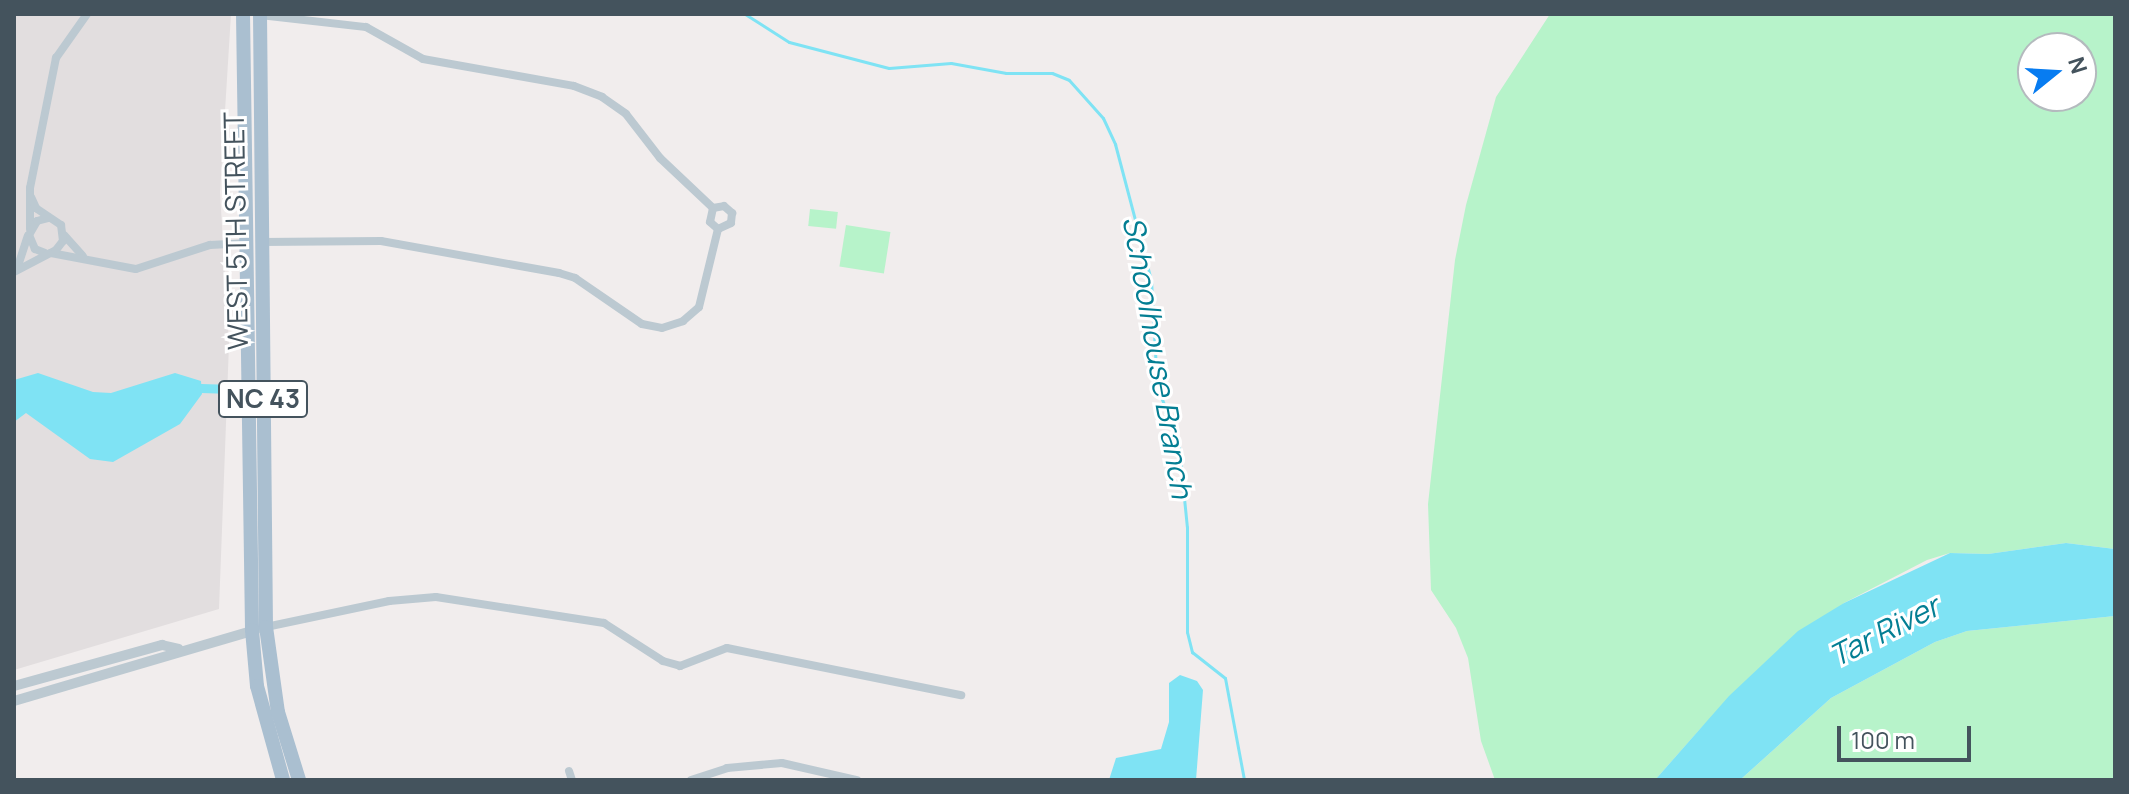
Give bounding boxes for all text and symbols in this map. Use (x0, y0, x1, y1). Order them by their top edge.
north arrow (2017, 32, 2097, 112)
text: N (2061, 53, 2095, 77)
street label: WEST 5TH STREET (216, 111, 254, 351)
water label: Schoolhouse Branch (1115, 213, 1201, 501)
road number: NC 43 (217, 377, 309, 421)
water label: Tar River (1823, 588, 1945, 674)
scale bar (1841, 710, 1975, 760)
text: 100 m (1851, 723, 1915, 756)

